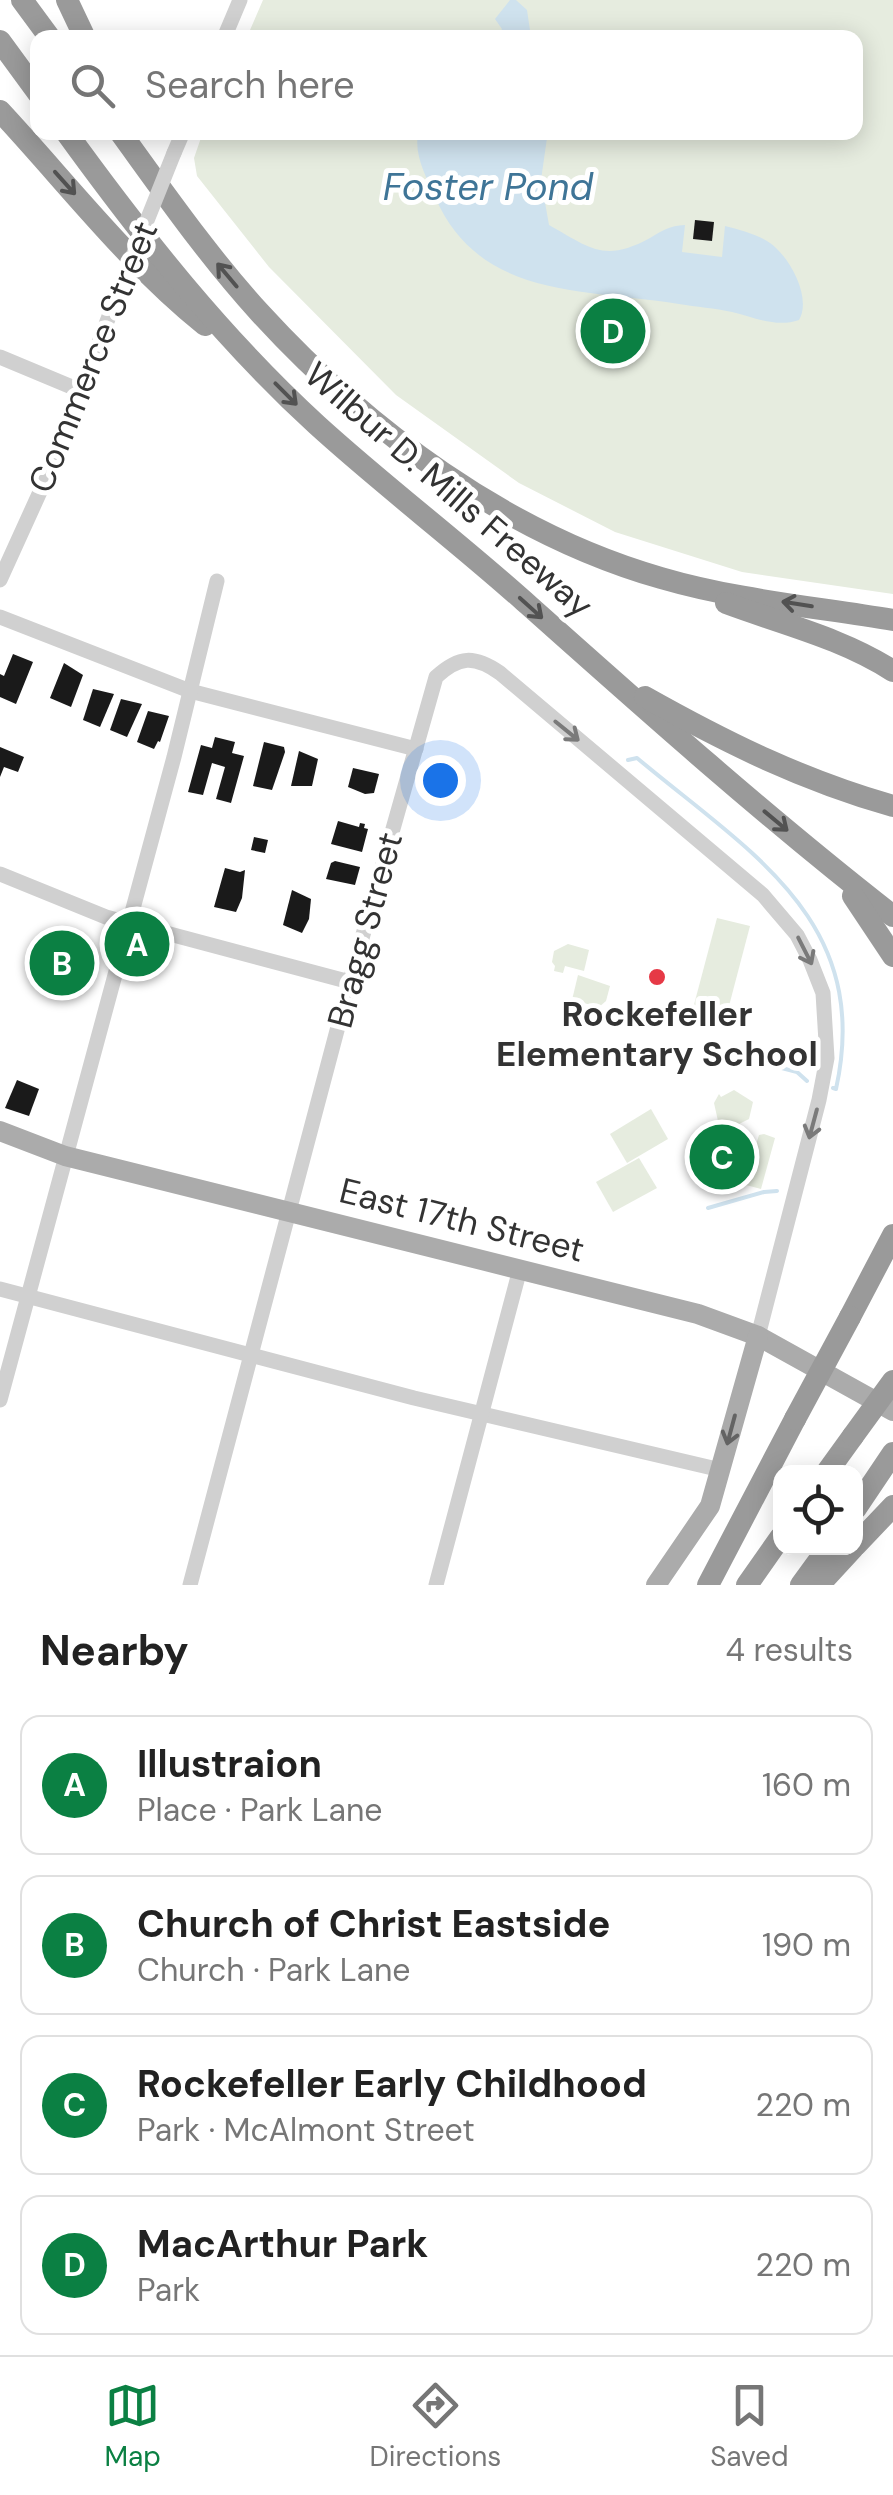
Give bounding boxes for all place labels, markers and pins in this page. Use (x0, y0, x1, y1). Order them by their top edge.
pin: D (580, 294, 646, 368)
pin: A (104, 906, 170, 982)
pin: B (30, 926, 94, 1000)
marker: Rockefeller Elementary School (646, 966, 668, 988)
place label: Rockefeller Elementary School (496, 991, 818, 1077)
pin: C (690, 1120, 754, 1194)

